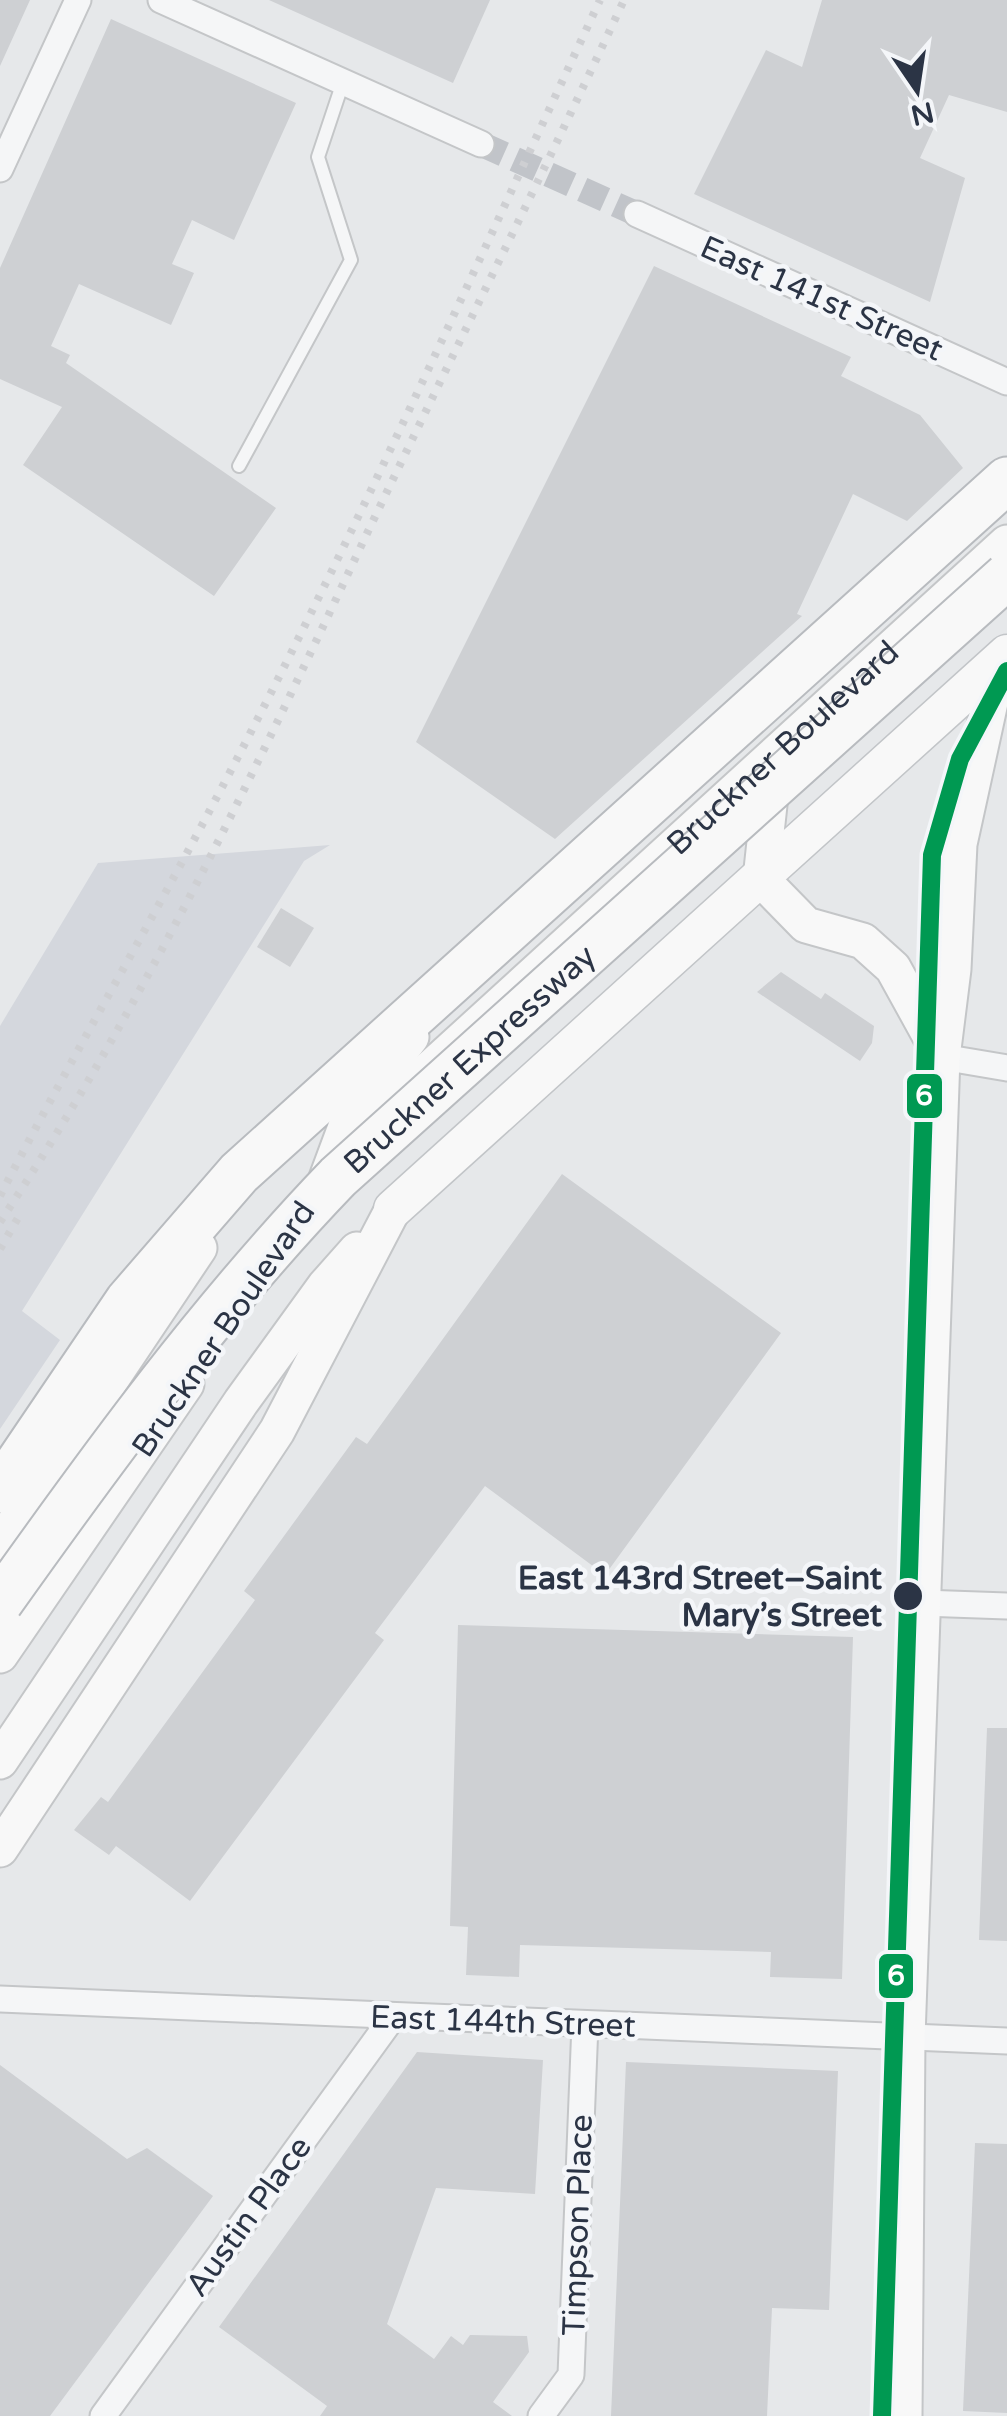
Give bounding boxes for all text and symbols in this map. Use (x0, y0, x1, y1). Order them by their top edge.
north arrow (867, 40, 967, 140)
text: N (908, 94, 937, 132)
street label: East 141st Street (694, 228, 949, 369)
street label: Bruckner Boulevard (659, 633, 907, 863)
street label: Bruckner Expressway (336, 937, 604, 1183)
line badge: 6 (905, 1072, 944, 1120)
text: 6 (915, 1079, 933, 1113)
street label: Bruckner Boulevard (124, 1195, 323, 1465)
place label: East 143rd Street–Saint Mary’s Street (518, 1560, 883, 1635)
marker: East 143rd Street–Saint Mary’s Street (891, 1579, 925, 1613)
line badge: 6 (877, 1952, 915, 2000)
text: 6 (887, 1959, 905, 1993)
street label: East 144th Street (370, 1998, 636, 2046)
street label: Timpson Place (555, 2114, 601, 2336)
street label: Austin Place (178, 2129, 320, 2304)

